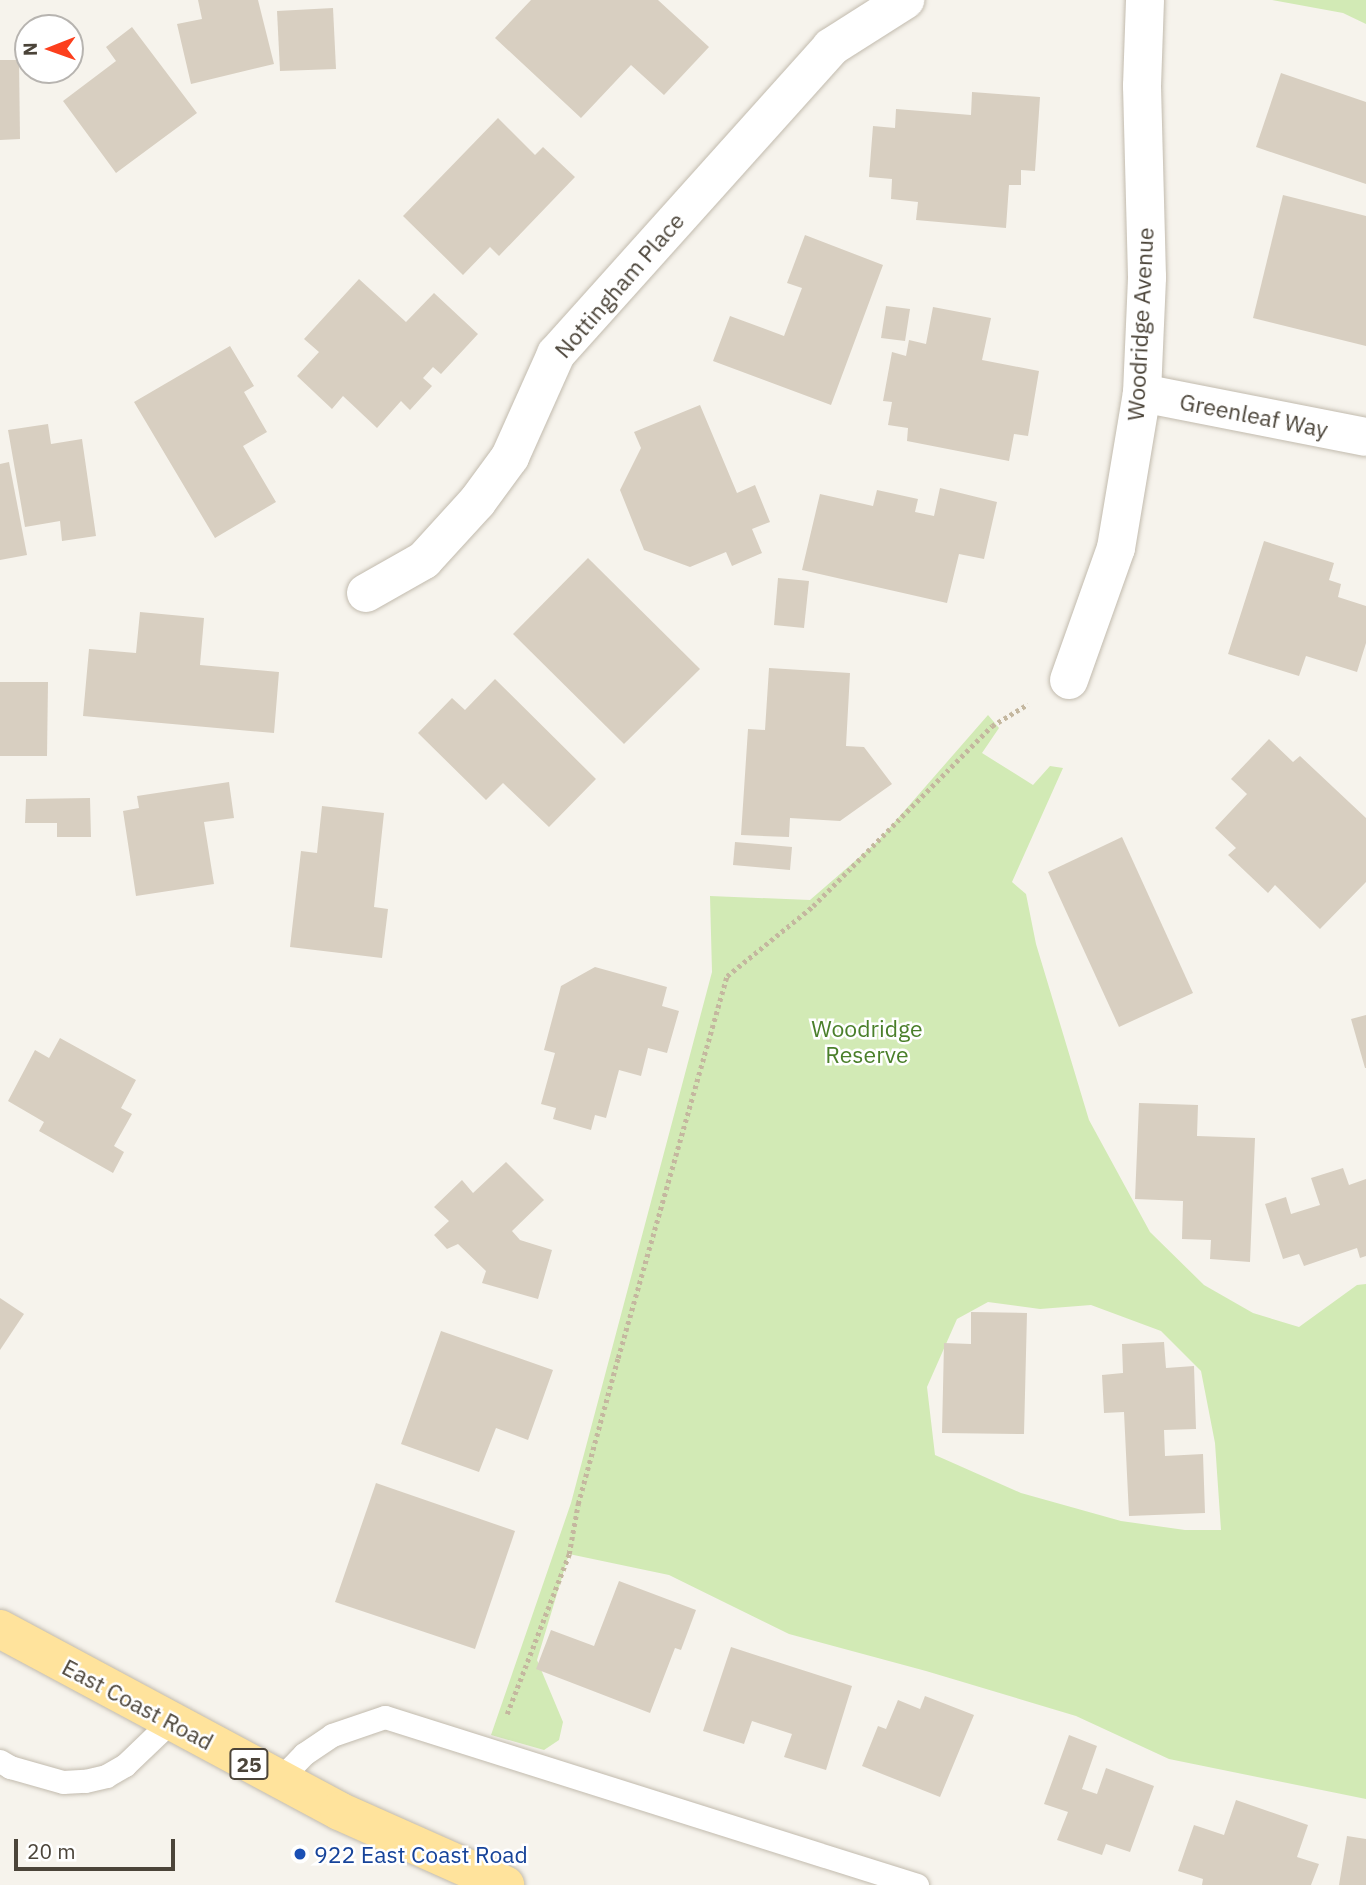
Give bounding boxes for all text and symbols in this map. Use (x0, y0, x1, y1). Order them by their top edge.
north arrow (14, 14, 84, 84)
text: N (18, 42, 42, 56)
street label: Nottingham Place (548, 207, 690, 363)
street label: Woodridge Avenue (1121, 227, 1159, 421)
street label: Greenleaf Way (1177, 387, 1331, 443)
park label: Woodridge Reserve (811, 1014, 923, 1068)
street label: East Coast Road (58, 1653, 218, 1755)
road number: 25 (228, 1746, 270, 1782)
scale bar (18, 1826, 178, 1870)
text: 20 m (27, 1837, 76, 1865)
place label: 922 East Coast Road (314, 1840, 528, 1868)
marker: 922 East Coast Road (292, 1846, 308, 1862)

